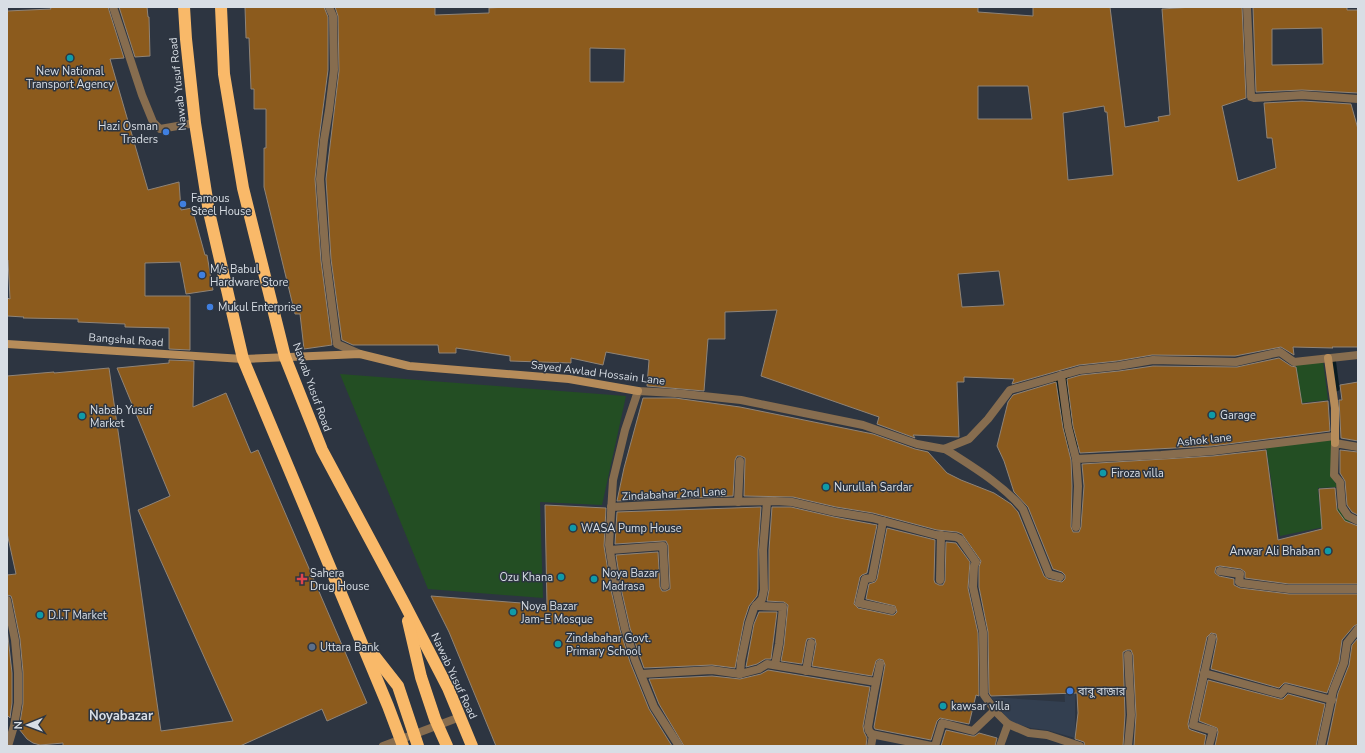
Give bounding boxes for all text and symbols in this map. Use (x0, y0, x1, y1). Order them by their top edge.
street label: Nawab Yusuf Road (166, 37, 190, 131)
marker: New National Transport Agency (65, 53, 75, 63)
place label: New National Transport Agency (26, 64, 114, 92)
place label: Hazi Osman Traders (98, 119, 158, 147)
marker: Hazi Osman Traders (161, 127, 171, 137)
place label: Famous Steel House (191, 191, 251, 219)
marker: Famous Steel House (178, 199, 188, 209)
place label: M/s Babul Hardware Store (210, 262, 289, 290)
marker: M/s Babul Hardware Store (197, 270, 207, 280)
place label: Mukul Enterprise (218, 300, 302, 315)
marker: Mukul Enterprise (205, 302, 215, 312)
street label: Bangshal Road (88, 330, 164, 350)
street label: Nawab Yusuf Road (289, 340, 335, 434)
street label: Sayed Awlad Hossain Lane (530, 357, 666, 389)
place label: Nabab Yusuf Market (90, 403, 153, 431)
place label: Garage (1220, 408, 1256, 423)
marker: Garage (1207, 410, 1217, 420)
marker: Nabab Yusuf Market (77, 411, 87, 421)
street label: Ashok lane (1176, 430, 1232, 450)
place label: Firoza villa (1111, 466, 1164, 481)
marker: Firoza villa (1098, 468, 1108, 478)
place label: Nurullah Sardar (834, 480, 913, 495)
marker: Nurullah Sardar (821, 482, 831, 492)
street label: Zindabahar 2nd Lane (621, 484, 727, 504)
place label: WASA Pump House (581, 521, 682, 536)
marker: WASA Pump House (568, 523, 578, 533)
place label: Anwar Ali Bhaban (1229, 544, 1320, 559)
marker: Anwar Ali Bhaban (1323, 546, 1333, 556)
place label: Sahera Drug House (310, 566, 369, 594)
place label: Noya Bazar Madrasa (602, 566, 659, 594)
place label: Ozu Khana (499, 570, 553, 585)
marker: Ozu Khana (556, 572, 566, 582)
marker: Sahera Drug House (297, 574, 307, 584)
marker: Noya Bazar Madrasa (589, 574, 599, 584)
place label: Noya Bazar Jam-E Mosque (520, 599, 593, 627)
marker: Noya Bazar Jam-E Mosque (508, 607, 518, 617)
place label: D.I.T Market (48, 608, 107, 623)
marker: D.I.T Market (35, 610, 45, 620)
street label: Nawab Yusuf Road (427, 630, 481, 722)
place label: Zindabahar Govt. Primary School (566, 631, 651, 659)
marker: Zindabahar Govt. Primary School (553, 639, 563, 649)
place label: Uttara Bank (320, 640, 379, 655)
marker: Uttara Bank (307, 642, 317, 652)
place label: বাবু বাজার (1077, 684, 1126, 699)
marker: বাবু বাজার (1065, 686, 1075, 696)
place label: kawsar villa (951, 699, 1010, 714)
marker: kawsar villa (938, 701, 948, 711)
north arrow (8, 705, 48, 745)
district label: Noyabazar (89, 707, 154, 725)
text: N (11, 721, 26, 729)

